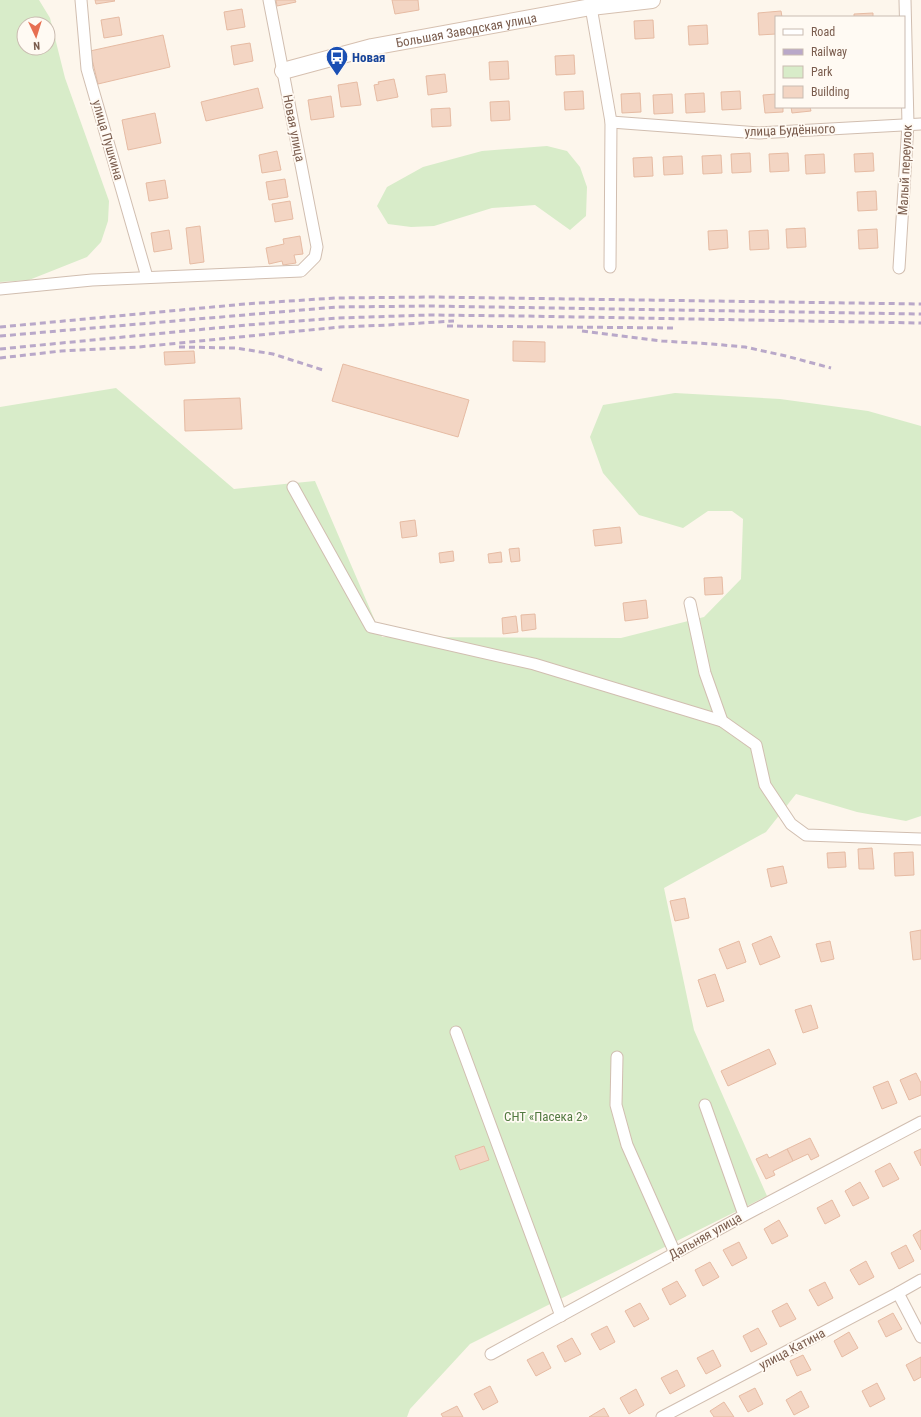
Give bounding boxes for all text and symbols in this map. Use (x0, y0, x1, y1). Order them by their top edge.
street label: Большая Заводская улица (395, 10, 538, 50)
north arrow (16, 16, 56, 56)
legend (775, 16, 905, 108)
text: Road (811, 25, 835, 39)
text: N (33, 39, 40, 52)
bus stop icon: Новая (324, 44, 350, 77)
text: Railway (811, 45, 847, 59)
place label: Новая (352, 50, 385, 65)
text: Park (811, 65, 833, 79)
text: Building (811, 85, 849, 99)
street label: Новая улица (280, 93, 308, 163)
street label: улица Пушкина (89, 98, 127, 182)
street label: улица Будённого (744, 121, 836, 139)
street label: Малый переулок (895, 124, 915, 216)
park label: СНТ «Пасека 2» (504, 1109, 588, 1124)
street label: Дальняя улица (666, 1210, 744, 1262)
street label: улица Катина (756, 1325, 828, 1373)

